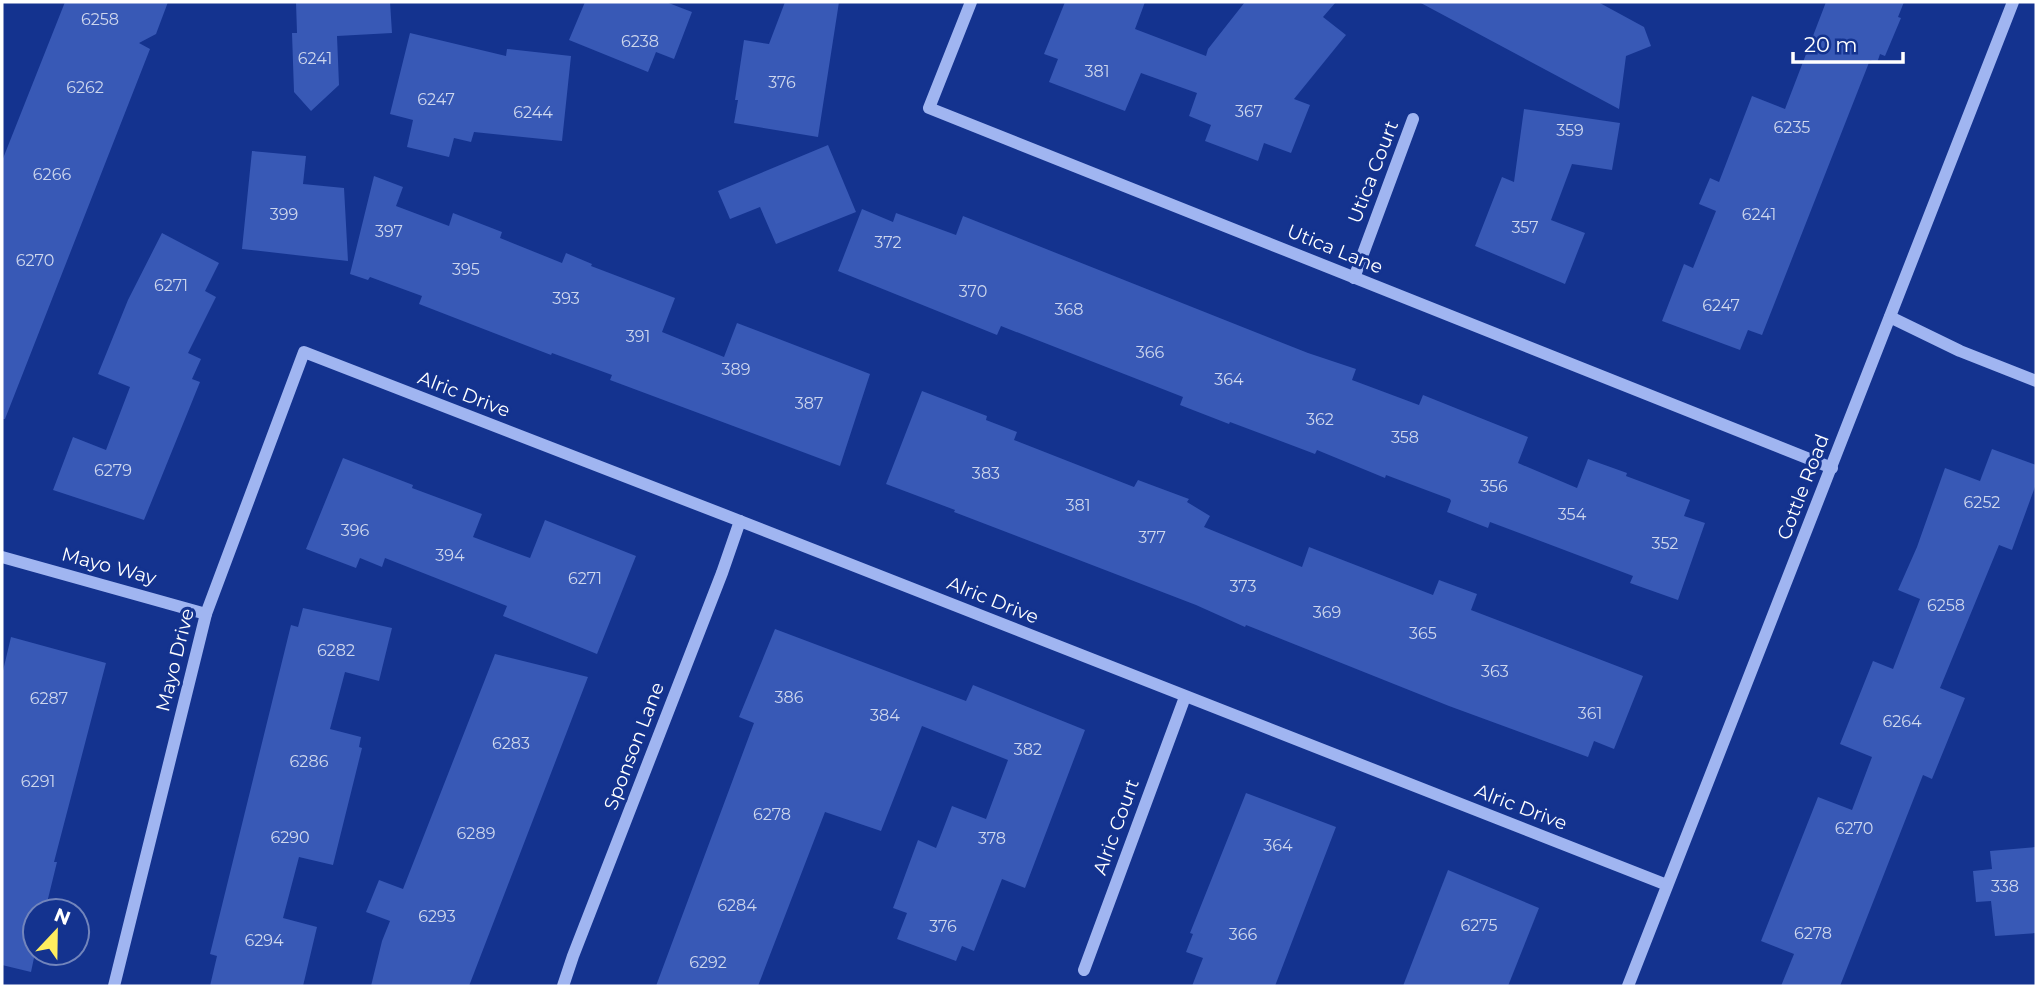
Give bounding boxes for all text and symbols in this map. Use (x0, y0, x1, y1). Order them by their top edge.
house number: 6258 (81, 10, 119, 29)
scale bar (1793, 21, 1903, 65)
house number: 6238 (621, 32, 659, 51)
text: 20 m (1804, 32, 1858, 57)
house number: 6241 (298, 49, 332, 68)
house number: 381 (1084, 62, 1110, 81)
house number: 376 (768, 73, 796, 92)
house number: 6262 (66, 78, 104, 97)
house number: 6247 (417, 90, 455, 109)
house number: 367 (1235, 102, 1263, 121)
house number: 6244 (513, 103, 553, 122)
street label: Utica Court (1343, 117, 1403, 227)
house number: 6235 (1774, 118, 1810, 137)
house number: 359 (1556, 121, 1584, 140)
house number: 6266 (33, 165, 71, 184)
house number: 399 (270, 205, 298, 224)
house number: 6241 (1742, 205, 1776, 224)
house number: 357 (1511, 218, 1539, 237)
street label: Utica Lane (1284, 219, 1386, 279)
house number: 397 (375, 222, 403, 241)
house number: 372 (874, 233, 902, 252)
house number: 6270 (16, 251, 54, 270)
house number: 395 (452, 260, 480, 279)
house number: 6271 (154, 276, 188, 295)
house number: 370 (959, 282, 987, 301)
house number: 393 (552, 289, 580, 308)
house number: 6247 (1702, 296, 1740, 315)
house number: 368 (1055, 300, 1083, 319)
house number: 391 (626, 327, 650, 346)
house number: 366 (1136, 343, 1165, 362)
house number: 389 (722, 360, 750, 379)
street label: Alric Drive (415, 366, 513, 422)
house number: 364 (1214, 370, 1244, 389)
house number: 387 (795, 394, 823, 413)
house number: 362 (1306, 410, 1334, 429)
house number: 358 (1391, 428, 1419, 447)
street label: Cottle Road (1772, 431, 1834, 543)
house number: 6279 (94, 461, 132, 480)
house number: 383 (972, 464, 1000, 483)
house number: 356 (1480, 477, 1508, 496)
house number: 6252 (1964, 493, 2000, 512)
house number: 381 (1065, 496, 1091, 515)
house number: 354 (1558, 505, 1587, 524)
house number: 396 (341, 521, 370, 540)
house number: 377 (1138, 528, 1166, 547)
house number: 352 (1652, 534, 1678, 553)
street label: Mayo Way (59, 542, 160, 590)
house number: 394 (435, 546, 465, 565)
house number: 6271 (568, 569, 602, 588)
street label: Alric Drive (944, 571, 1042, 629)
house number: 373 (1229, 577, 1257, 596)
house number: 6258 (1927, 596, 1965, 615)
house number: 369 (1313, 603, 1341, 622)
street label: Mayo Drive (151, 606, 199, 714)
house number: 365 (1409, 624, 1437, 643)
house number: 6282 (317, 641, 355, 660)
house number: 363 (1481, 662, 1509, 681)
street label: Sponson Lane (599, 679, 669, 813)
house number: 386 (775, 688, 804, 707)
house number: 6287 (30, 689, 68, 708)
house number: 361 (1578, 704, 1602, 723)
house number: 384 (870, 706, 900, 725)
house number: 6264 (1882, 712, 1922, 731)
house number: 6283 (492, 734, 530, 753)
house number: 382 (1014, 740, 1042, 759)
house number: 6286 (290, 752, 329, 771)
house number: 6291 (21, 772, 55, 791)
street label: Alric Court (1088, 776, 1144, 878)
street label: Alric Drive (1472, 779, 1570, 835)
house number: 6278 (753, 805, 791, 824)
house number: 6270 (1835, 819, 1873, 838)
house number: 6289 (457, 824, 495, 843)
house number: 6290 (270, 828, 310, 847)
house number: 378 (978, 829, 1006, 848)
house number: 364 (1263, 836, 1293, 855)
house number: 338 (1991, 877, 2019, 896)
house number: 6284 (717, 896, 757, 915)
north arrow (21, 897, 91, 967)
text: N (51, 903, 74, 930)
house number: 6293 (418, 907, 456, 926)
house number: 6275 (1461, 916, 1497, 935)
house number: 376 (929, 917, 957, 936)
house number: 6278 (1794, 924, 1832, 943)
house number: 366 (1229, 925, 1258, 944)
house number: 6294 (244, 931, 284, 950)
house number: 6292 (689, 953, 727, 972)

